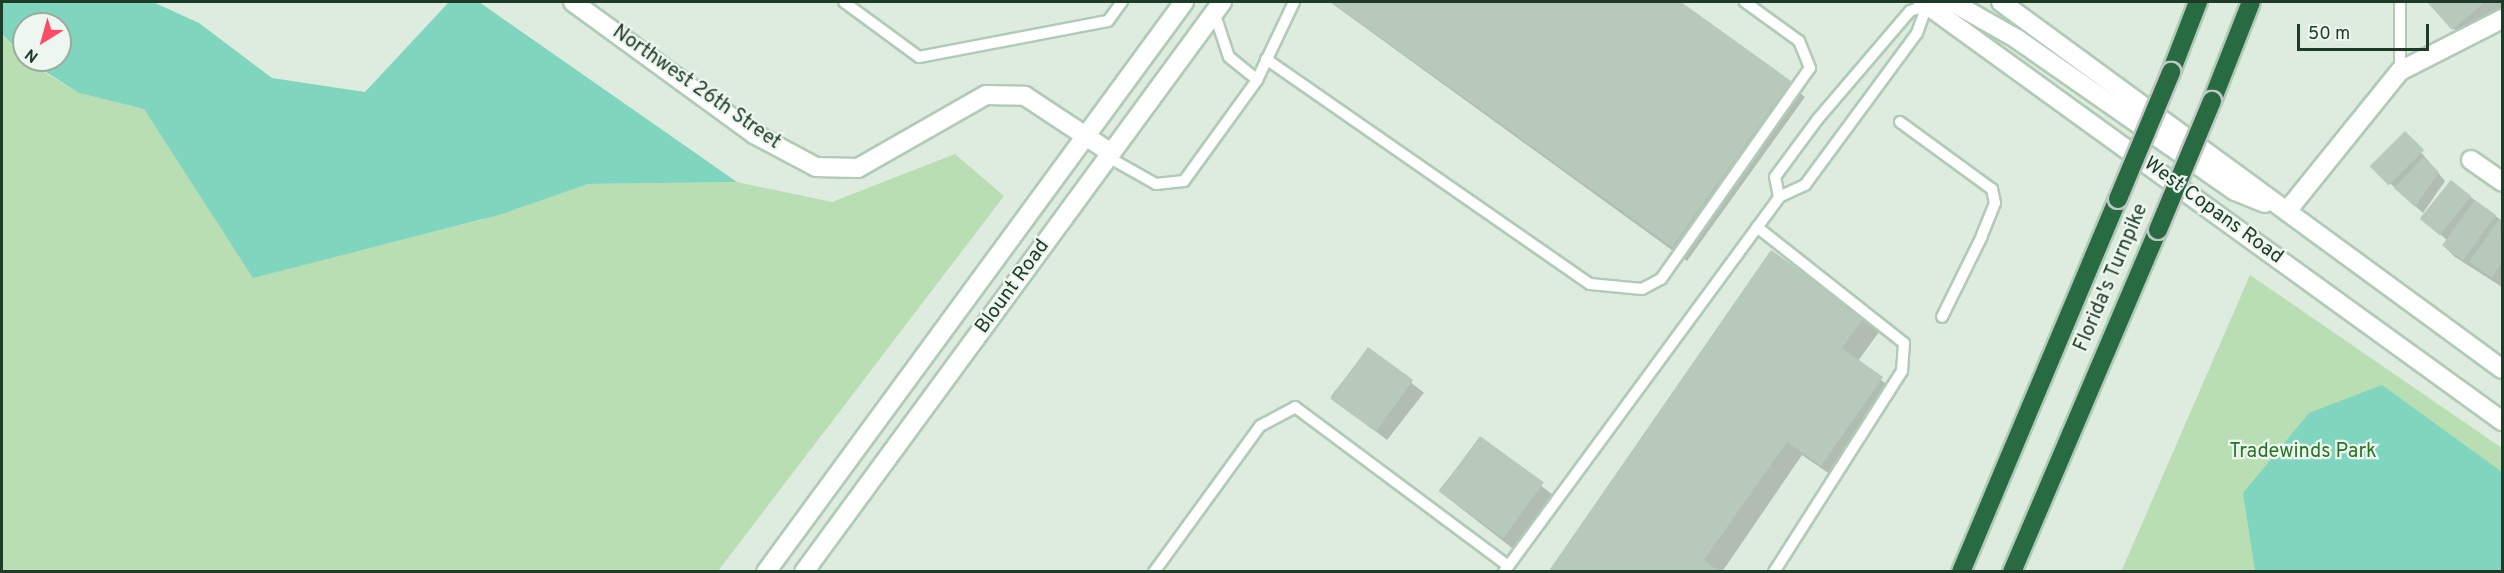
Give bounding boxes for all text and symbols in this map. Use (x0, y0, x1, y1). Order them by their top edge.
north arrow (12, 12, 72, 72)
scale bar (2300, 12, 2432, 50)
street label: Northwest 26th Street (607, 21, 785, 155)
text: 50 m (2308, 23, 2350, 46)
text: N (22, 43, 43, 66)
street label: West Copans Road (2139, 152, 2287, 270)
street label: Florida's Turnpike (2070, 200, 2154, 356)
street label: Blount Road (971, 235, 1055, 339)
park label: Tradewinds Park (2229, 440, 2377, 464)

